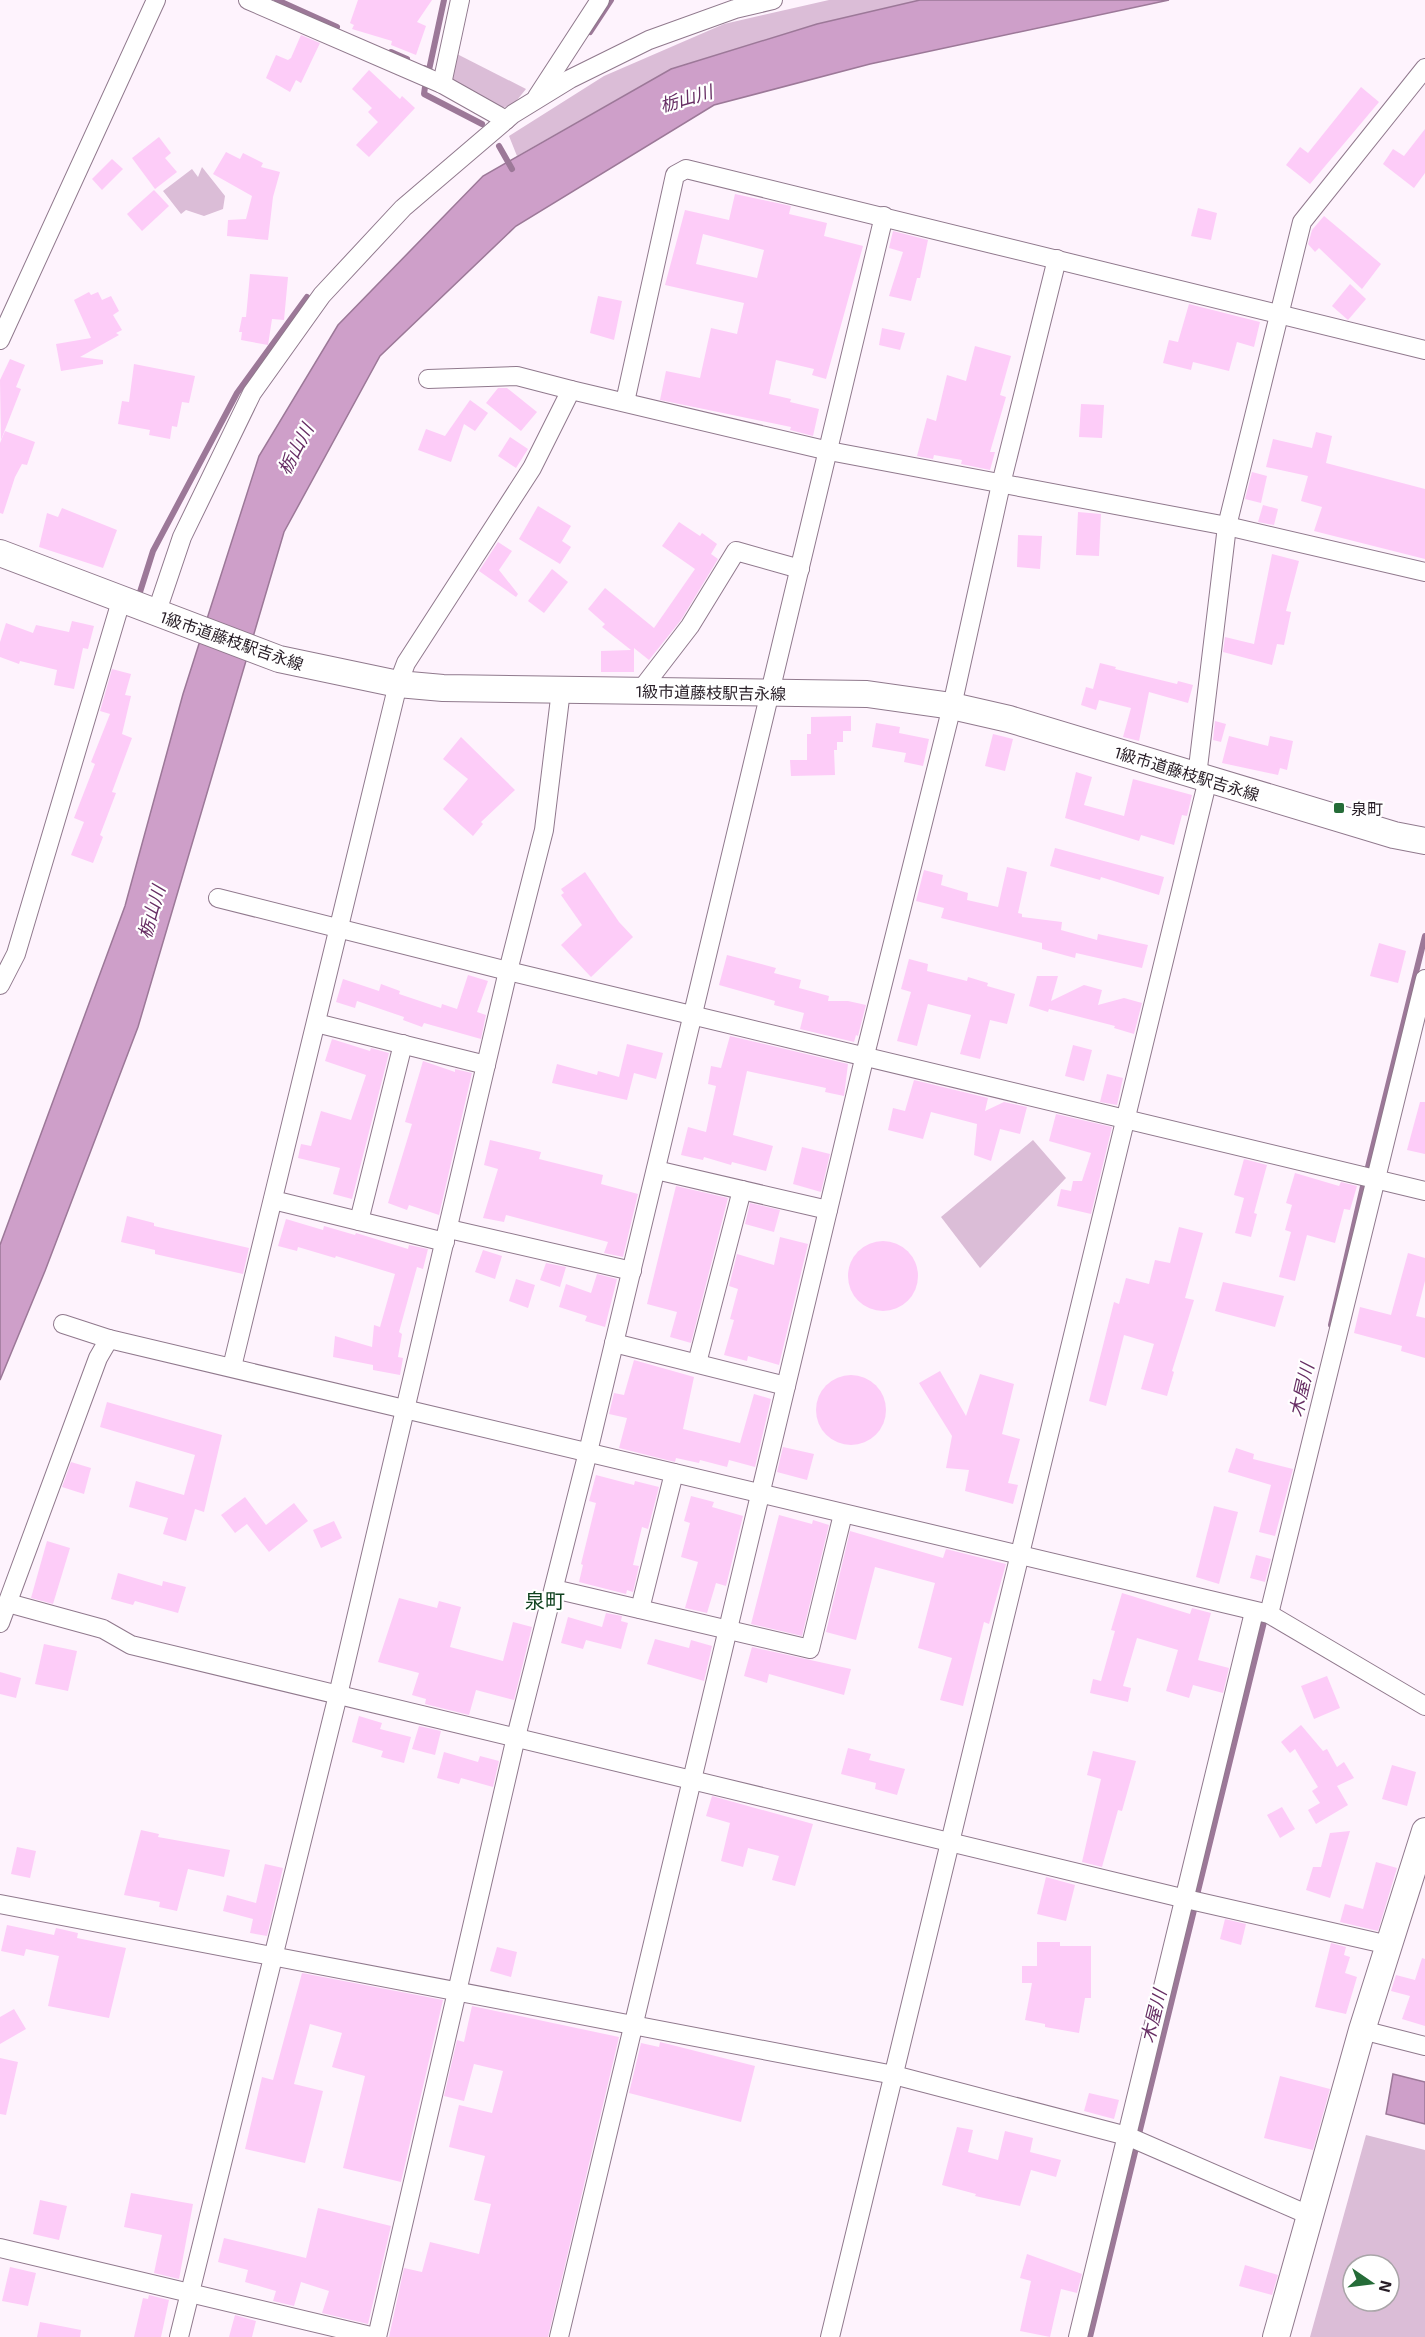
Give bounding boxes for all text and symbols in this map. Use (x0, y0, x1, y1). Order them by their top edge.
water label: 栃山川 (657, 79, 717, 116)
water label: 栃山川 (273, 418, 318, 478)
street label: 1級市道藤枝駅吉永線 (158, 607, 306, 673)
street label: 1級市道藤枝駅吉永線 (636, 681, 786, 703)
street label: 1級市道藤枝駅吉永線 (1112, 742, 1262, 804)
place label: 泉町 (1351, 799, 1383, 818)
marker: 泉町 (1332, 801, 1346, 815)
water label: 栃山川 (133, 881, 170, 941)
water label: 木屋川 (1284, 1359, 1318, 1419)
district label: 泉町 (525, 1588, 565, 1612)
water label: 木屋川 (1136, 1985, 1171, 2045)
north arrow (1341, 2253, 1401, 2313)
text: N (1375, 2279, 1397, 2295)

